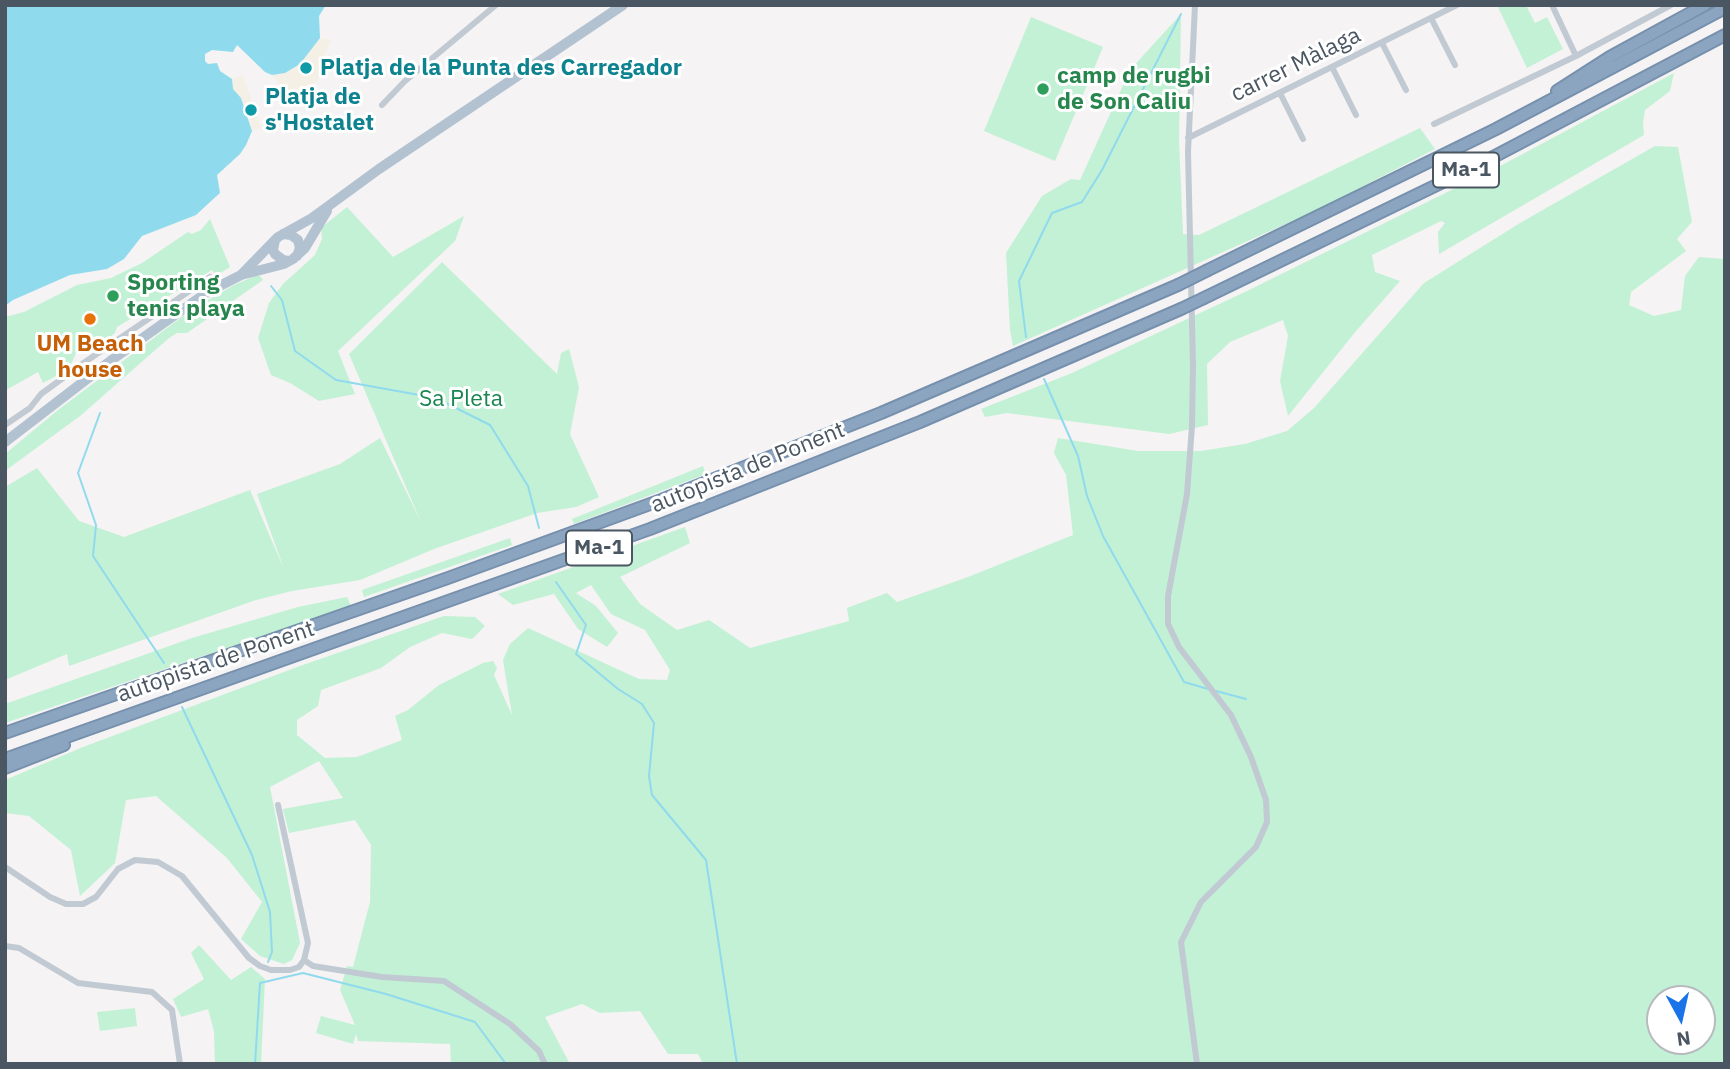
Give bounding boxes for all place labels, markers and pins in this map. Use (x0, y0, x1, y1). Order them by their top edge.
place label: Platja de la Punta des Carregador (320, 54, 682, 82)
marker: Platja de la Punta des Carregador (298, 60, 314, 76)
place label: camp de rugbi de Son Caliu (1057, 62, 1211, 116)
marker: camp de rugbi de Son Caliu (1035, 81, 1051, 97)
place label: Platja de s'Hostalet (265, 83, 374, 137)
marker: Platja de s'Hostalet (243, 102, 259, 118)
place label: Sporting tenis playa (127, 269, 245, 323)
marker: Sporting tenis playa (105, 288, 121, 304)
marker: UM Beach house (82, 311, 98, 327)
place label: UM Beach house (36, 330, 144, 384)

